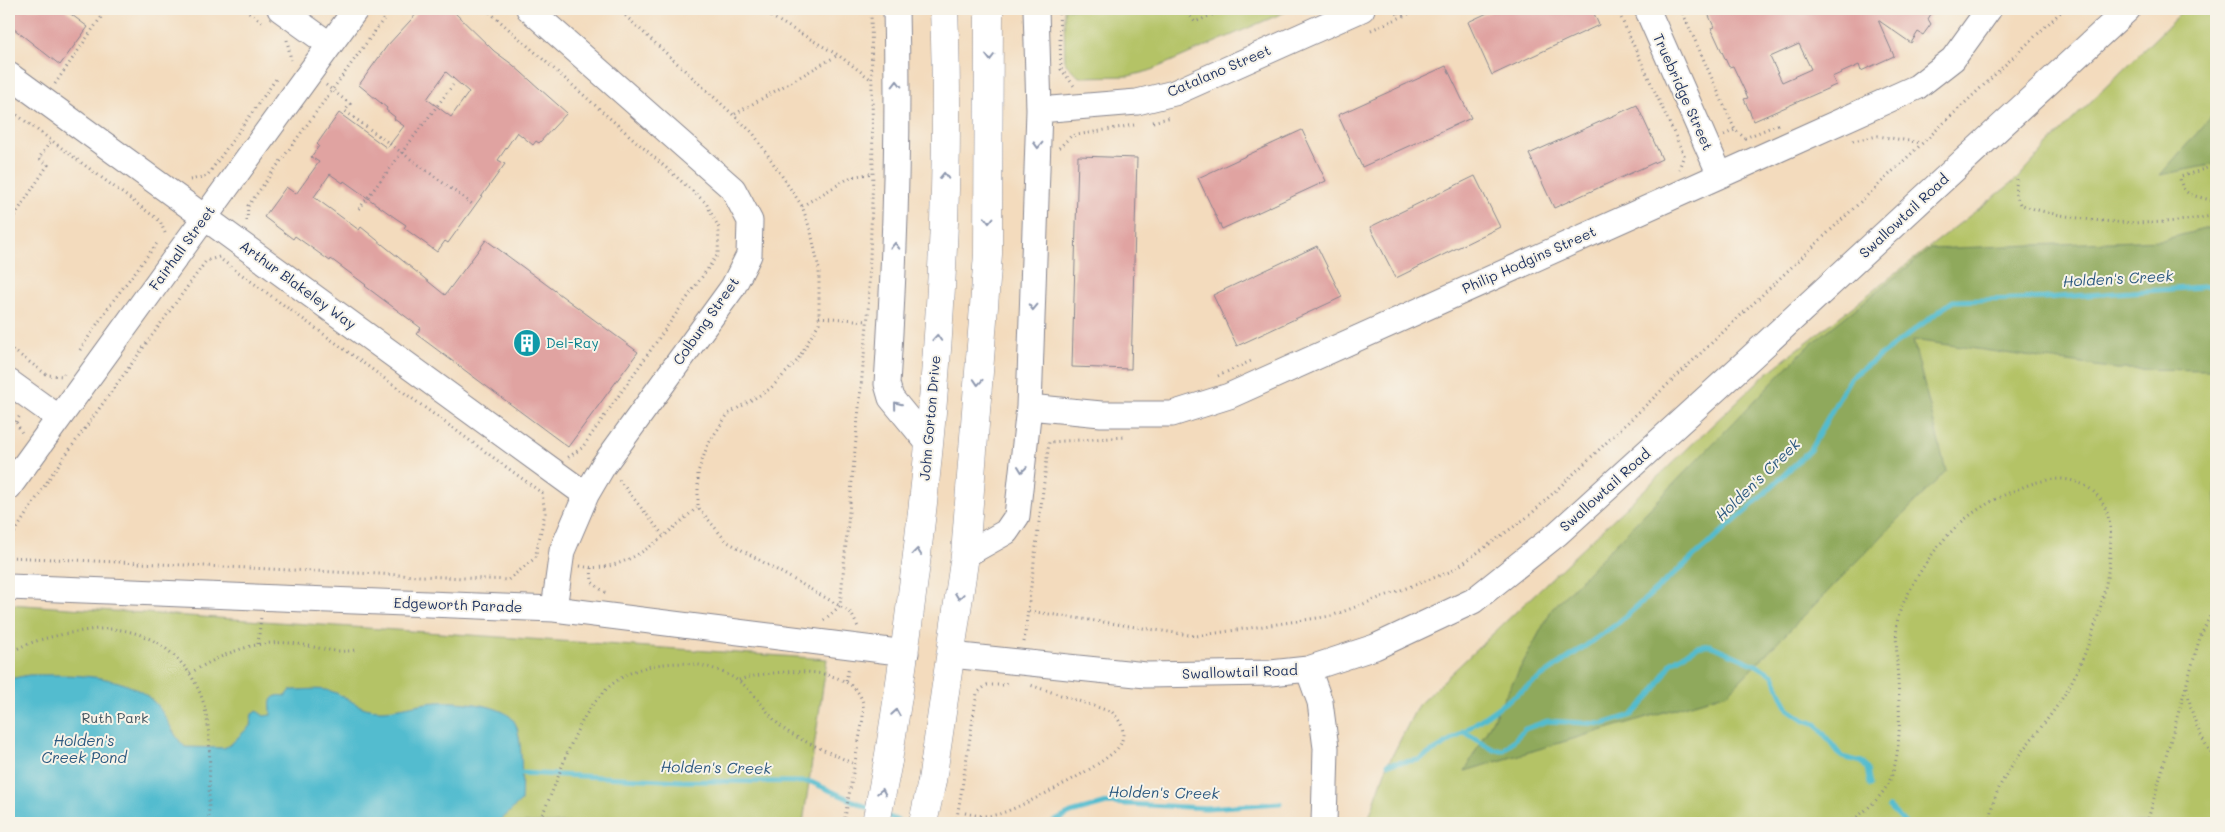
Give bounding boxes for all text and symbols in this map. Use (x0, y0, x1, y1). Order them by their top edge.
street label: Truebridge Street (1649, 30, 1718, 153)
street label: Catalano Street (1164, 40, 1274, 101)
one-way arrow (985, 54, 995, 62)
one-way arrow (892, 79, 902, 87)
one-way arrow (1032, 141, 1043, 149)
street label: Swallowtail Road (1855, 169, 1953, 262)
one-way arrow (939, 172, 950, 180)
street label: Fairhall Street (144, 201, 219, 294)
one-way arrow (983, 216, 994, 224)
street label: Philip Hodgins Street (1459, 221, 1599, 298)
street label: Arthur Blakeley Way (236, 236, 360, 333)
one-way arrow (890, 242, 900, 250)
water label: Holden's Creek (2062, 265, 2175, 291)
street label: Colbung Street (668, 273, 743, 368)
one-way arrow (1027, 304, 1038, 312)
building icon: Del-Ray (512, 328, 542, 358)
place label: Del-Ray (546, 333, 599, 352)
one-way arrow (931, 334, 942, 342)
street label: John Gorton Drive (915, 355, 944, 481)
one-way arrow (973, 378, 984, 386)
one-way arrow (894, 402, 903, 411)
water label: Holden's Creek (1711, 433, 1805, 525)
street label: Swallowtail Road (1555, 444, 1654, 535)
one-way arrow (1017, 466, 1028, 474)
one-way arrow (911, 548, 922, 556)
one-way arrow (955, 592, 965, 601)
street label: Edgeworth Parade (393, 593, 523, 616)
street label: Swallowtail Road (1182, 660, 1298, 683)
park label: Ruth Park (82, 708, 148, 727)
one-way arrow (890, 709, 901, 717)
water label: Holden's Creek Pond (41, 730, 128, 767)
water label: Holden's Creek (661, 756, 773, 778)
water label: Holden's Creek (1109, 781, 1221, 803)
one-way arrow (877, 788, 887, 797)

